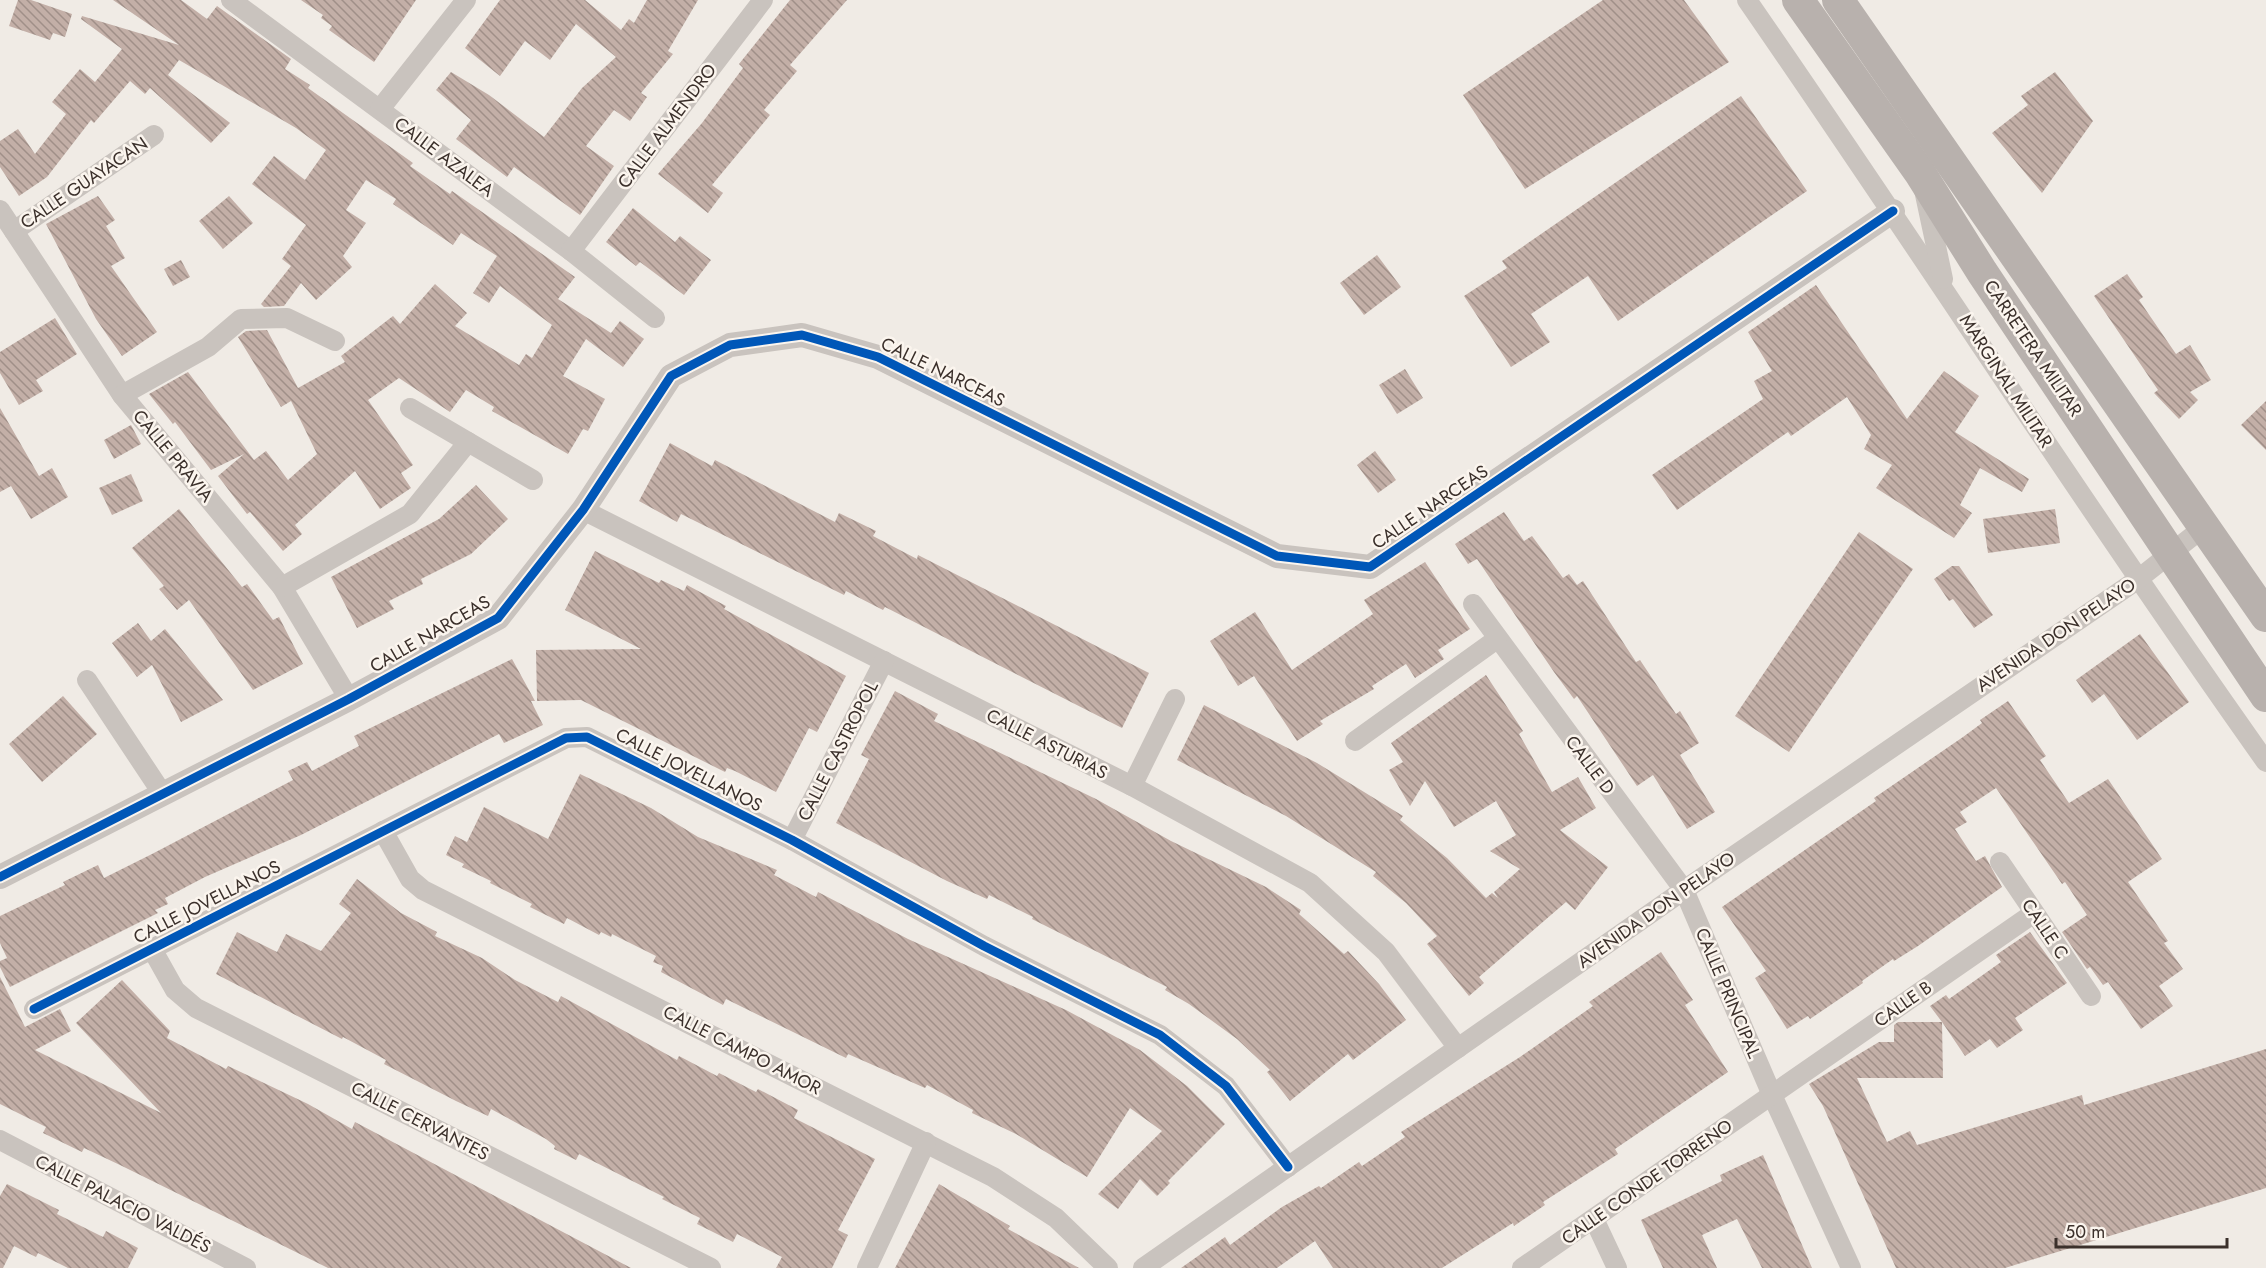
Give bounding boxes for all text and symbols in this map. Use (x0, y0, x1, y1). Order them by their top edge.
street label: CALLE ALMENDRO (611, 58, 723, 194)
street label: CALLE AZALEA (389, 111, 499, 203)
street label: CALLE GUAYACAN (15, 131, 153, 235)
street label: CARRETERA MILITAR (1978, 275, 2088, 421)
street label: MARGINAL MILITAR (1953, 309, 2059, 453)
street label: CALLE NARCEAS (876, 331, 1010, 413)
street label: CALLE PRAVIA (127, 404, 220, 508)
street label: CALLE NARCEAS (1367, 458, 1493, 556)
street label: AVENIDA DON PELAYO (1971, 572, 2141, 698)
street label: CALLE NARCEAS (365, 589, 495, 679)
street label: CALLE CASTROPOL (791, 676, 885, 826)
street label: CALLE ASTURIAS (982, 702, 1112, 786)
street label: CALLE JOVELLANOS (611, 722, 767, 818)
street label: CALLE D (1559, 730, 1621, 800)
street label: AVENIDA DON PELAYO (1572, 846, 1740, 974)
street label: CALLE JOVELLANOS (129, 854, 285, 950)
street label: CALLE C (2015, 894, 2075, 964)
street label: CALLE PRINCIPAL (1689, 924, 1767, 1062)
street label: CALLE B (1869, 975, 1937, 1033)
street label: CALLE CAMPO AMOR (658, 999, 826, 1101)
street label: CALLE CERVANTES (346, 1075, 494, 1167)
street label: CALLE CONDE TORRENO (1556, 1113, 1738, 1251)
street label: CALLE PALACIO VALDÉS (31, 1148, 216, 1260)
scale bar (2056, 1211, 2227, 1249)
text: 50 m (2065, 1219, 2105, 1245)

